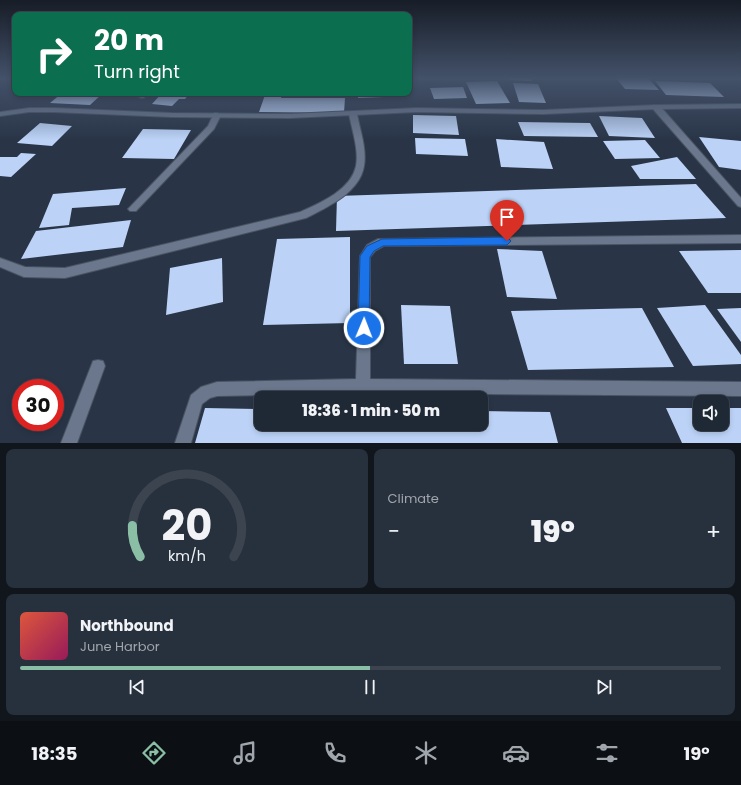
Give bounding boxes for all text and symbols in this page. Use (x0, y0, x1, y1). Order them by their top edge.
text: 20 m (94, 21, 164, 60)
icon: right (28, 28, 80, 80)
text: Turn right (94, 59, 180, 84)
pin (490, 200, 524, 241)
icon: arrive (496, 206, 518, 228)
position arrow (343, 307, 385, 349)
speed limit sign: 30 (12, 379, 64, 431)
map controls (693, 395, 729, 431)
button: sound (693, 395, 729, 431)
text: 18:36 · 1 min · 50 m (302, 400, 440, 421)
text: Climate (388, 489, 439, 508)
text: 20 (161, 495, 212, 554)
text: 19° (531, 510, 575, 553)
text: − (388, 516, 400, 547)
text: + (706, 516, 721, 547)
text: km/h (168, 545, 206, 565)
text: Northbound (80, 615, 174, 636)
text: June Harbor (80, 637, 160, 656)
icon: previous (126, 676, 148, 698)
icon: pause (359, 676, 381, 698)
icon: next (593, 676, 615, 698)
icon: directions (140, 739, 168, 767)
icon: music (231, 739, 259, 767)
icon: phone (321, 739, 349, 767)
icon: climate (412, 739, 440, 767)
icon: car (502, 739, 530, 767)
icon: filters (593, 739, 621, 767)
text: 18:35 (31, 741, 77, 766)
text: 19° (683, 741, 710, 766)

